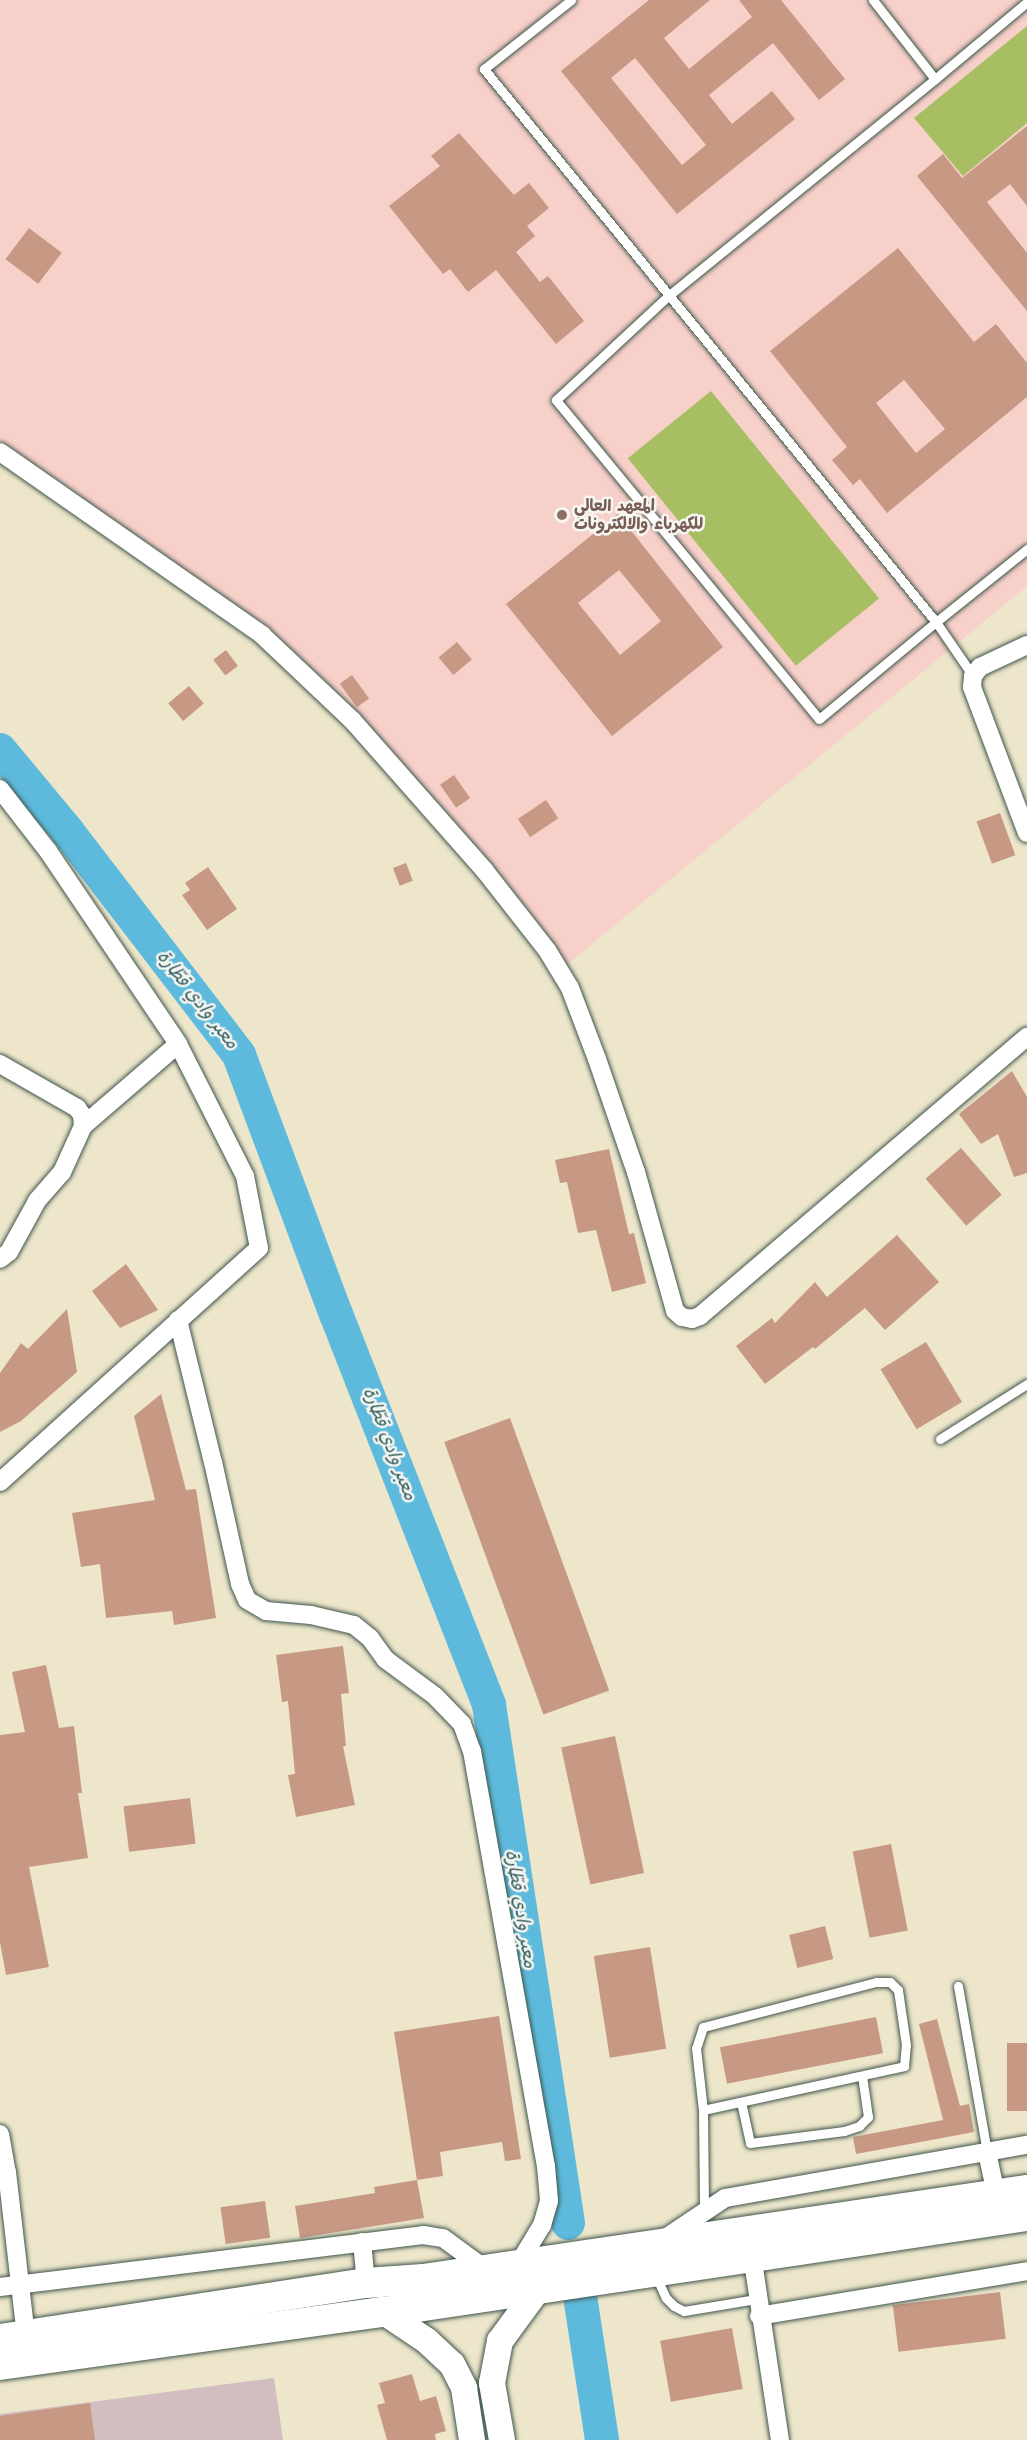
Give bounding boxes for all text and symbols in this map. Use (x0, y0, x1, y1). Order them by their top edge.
place label: المعهد العالي للكهرباء والالكترونات (574, 496, 703, 534)
marker: المعهد العالي للكهرباء والالكترونات (555, 508, 569, 522)
water label: معبر وادي قطّارة (152, 946, 242, 1054)
water label: معبر وادي قطّارة (358, 1385, 420, 1503)
water label: معبر وادي قطّارة (500, 1848, 540, 1970)

